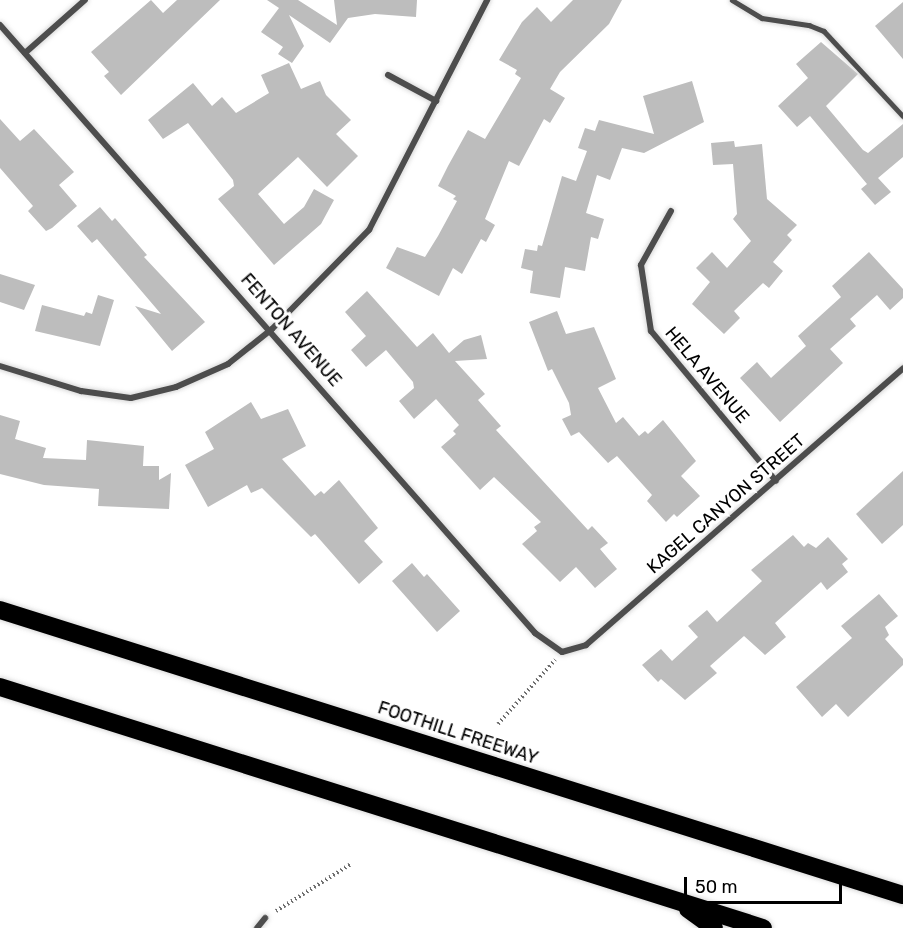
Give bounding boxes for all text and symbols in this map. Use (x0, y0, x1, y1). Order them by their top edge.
street label: FENTON AVENUE (236, 269, 346, 391)
street label: HELA AVENUE (660, 322, 754, 428)
street label: KAGEL CANYON STREET (642, 429, 810, 579)
street label: FOOTHILL FREEWAY (375, 697, 541, 769)
scale bar (687, 865, 844, 903)
text: 50 m (695, 876, 738, 898)

